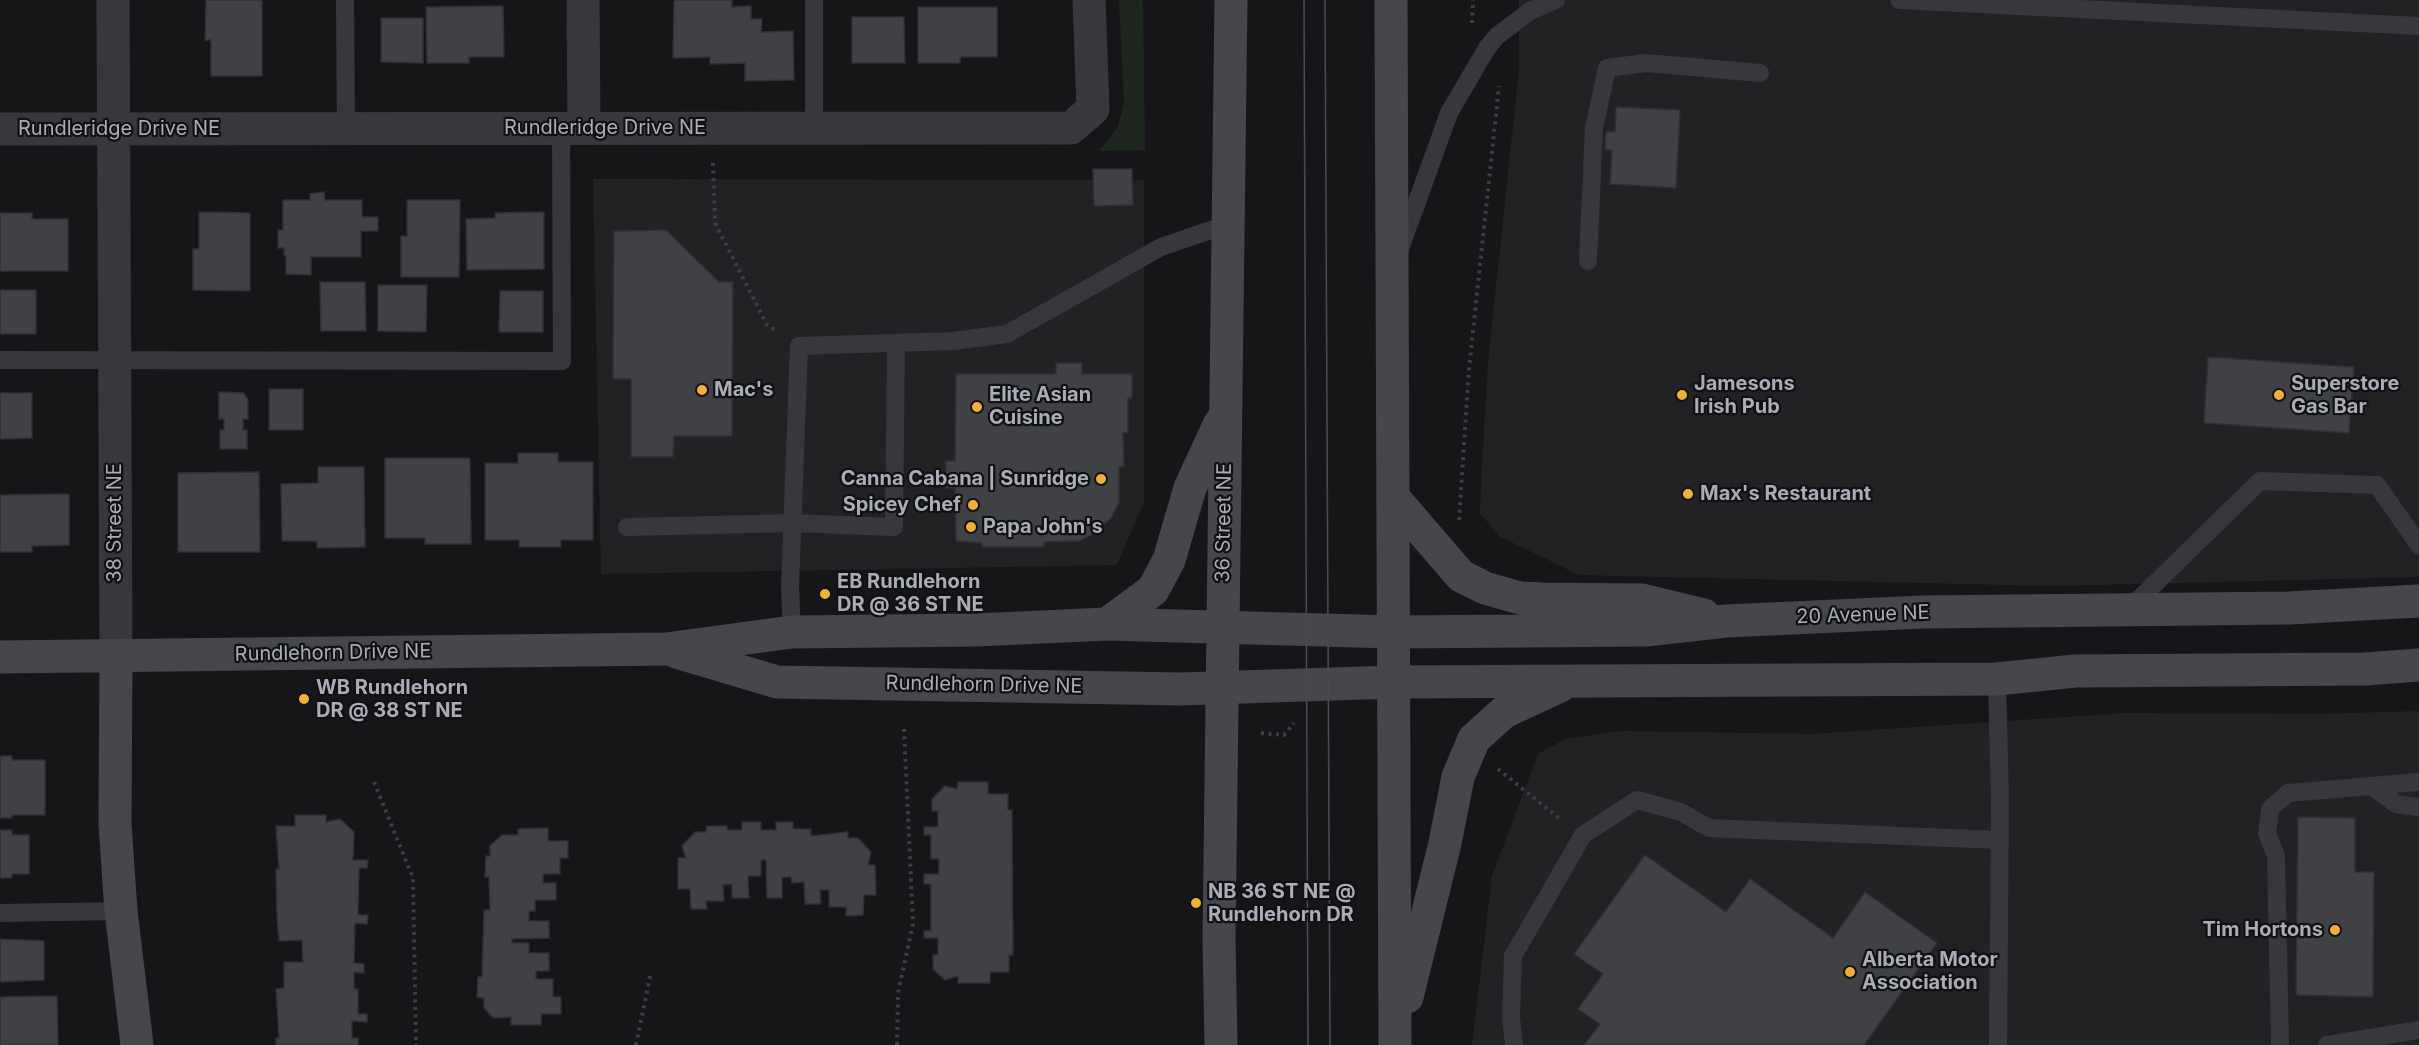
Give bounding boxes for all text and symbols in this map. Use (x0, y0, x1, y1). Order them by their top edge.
street label: Rundleridge Drive NE (504, 116, 706, 140)
street label: Rundleridge Drive NE (18, 117, 220, 141)
place label: Jamesons Irish Pub (1694, 372, 1795, 419)
place label: Superstore Gas Bar (2291, 372, 2399, 419)
place label: Mac's (714, 378, 773, 402)
marker: Mac's (695, 383, 709, 397)
place label: Elite Asian Cuisine (989, 383, 1091, 430)
marker: Jamesons Irish Pub (1675, 388, 1689, 402)
marker: Superstore Gas Bar (2272, 388, 2286, 402)
marker: Elite Asian Cuisine (970, 400, 984, 414)
street label: 38 Street NE (103, 463, 127, 583)
street label: 36 Street NE (1211, 463, 1237, 583)
place label: Canna Cabana | Sunridge (841, 467, 1089, 491)
marker: Canna Cabana | Sunridge (1094, 472, 1108, 486)
place label: Max's Restaurant (1700, 482, 1871, 506)
marker: Max's Restaurant (1681, 487, 1695, 501)
place label: Spicey Chef (843, 493, 961, 517)
marker: Spicey Chef (966, 498, 980, 512)
place label: Papa John's (983, 515, 1103, 539)
marker: Papa John's (964, 520, 978, 534)
place label: EB Rundlehorn DR @ 36 ST NE (837, 570, 984, 617)
marker: EB Rundlehorn DR @ 36 ST NE (818, 587, 832, 601)
street label: 20 Avenue NE (1796, 601, 1930, 629)
street label: Rundlehorn Drive NE (234, 639, 432, 667)
street label: Rundlehorn Drive NE (885, 671, 1083, 699)
place label: WB Rundlehorn DR @ 38 ST NE (316, 676, 468, 723)
marker: WB Rundlehorn DR @ 38 ST NE (297, 692, 311, 706)
place label: NB 36 ST NE @ Rundlehorn DR (1208, 880, 1355, 927)
marker: NB 36 ST NE @ Rundlehorn DR (1189, 896, 1203, 910)
place label: Tim Hortons (2202, 918, 2323, 942)
marker: Tim Hortons (2328, 923, 2342, 937)
place label: Alberta Motor Association (1862, 948, 1998, 995)
marker: Alberta Motor Association (1843, 965, 1857, 979)

